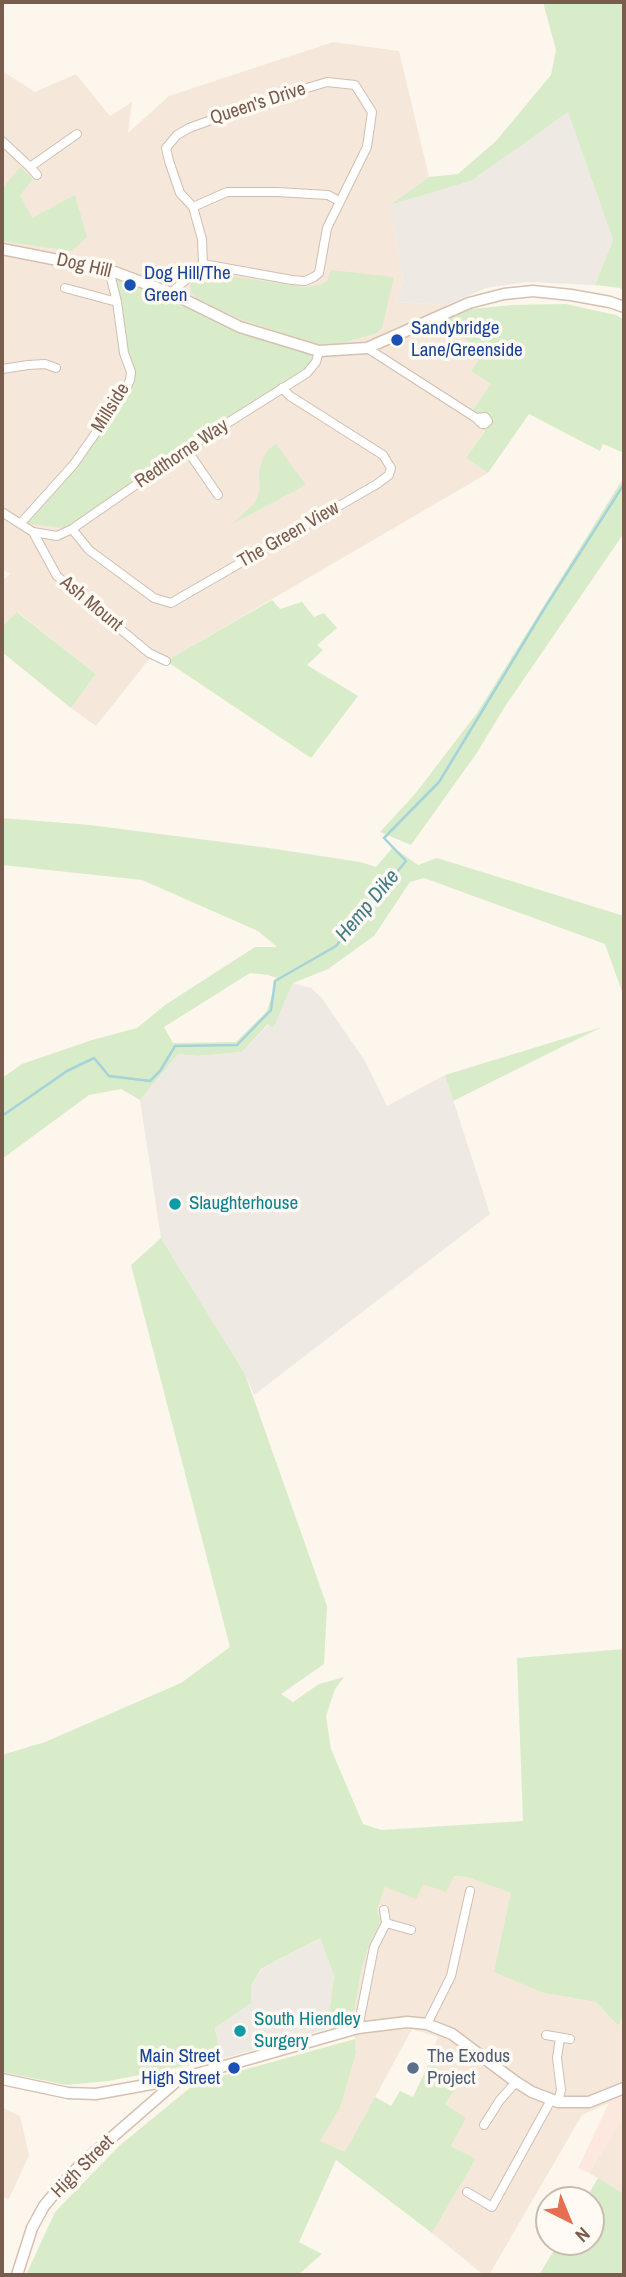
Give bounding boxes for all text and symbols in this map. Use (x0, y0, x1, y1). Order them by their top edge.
street label: Queen's Drive (207, 78, 309, 130)
street label: Dog Hill (54, 249, 114, 283)
place label: Dog Hill/The Green (144, 263, 231, 307)
marker: Dog Hill/The Green (122, 277, 138, 293)
place label: Sandybridge Lane/Greenside (411, 318, 523, 362)
marker: Sandybridge Lane/Greenside (389, 332, 405, 348)
street label: Millside (87, 379, 135, 437)
street label: Redthorne Way (131, 414, 233, 494)
street label: The Green View (234, 497, 344, 573)
street label: Ash Mount (55, 571, 127, 637)
water label: Hemp Dike (331, 865, 405, 947)
place label: Slaughterhouse (189, 1193, 298, 1215)
marker: Slaughterhouse (167, 1196, 183, 1212)
place label: South Hiendley Surgery (254, 2009, 361, 2053)
marker: South Hiendley Surgery (232, 2023, 248, 2039)
place label: Main Street High Street (139, 2046, 220, 2090)
place label: The Exodus Project (427, 2046, 510, 2090)
marker: Main Street High Street (226, 2060, 242, 2076)
marker: The Exodus Project (405, 2060, 421, 2076)
street label: High Street (47, 2131, 119, 2203)
north arrow (535, 2186, 605, 2256)
text: N (570, 2222, 596, 2248)

